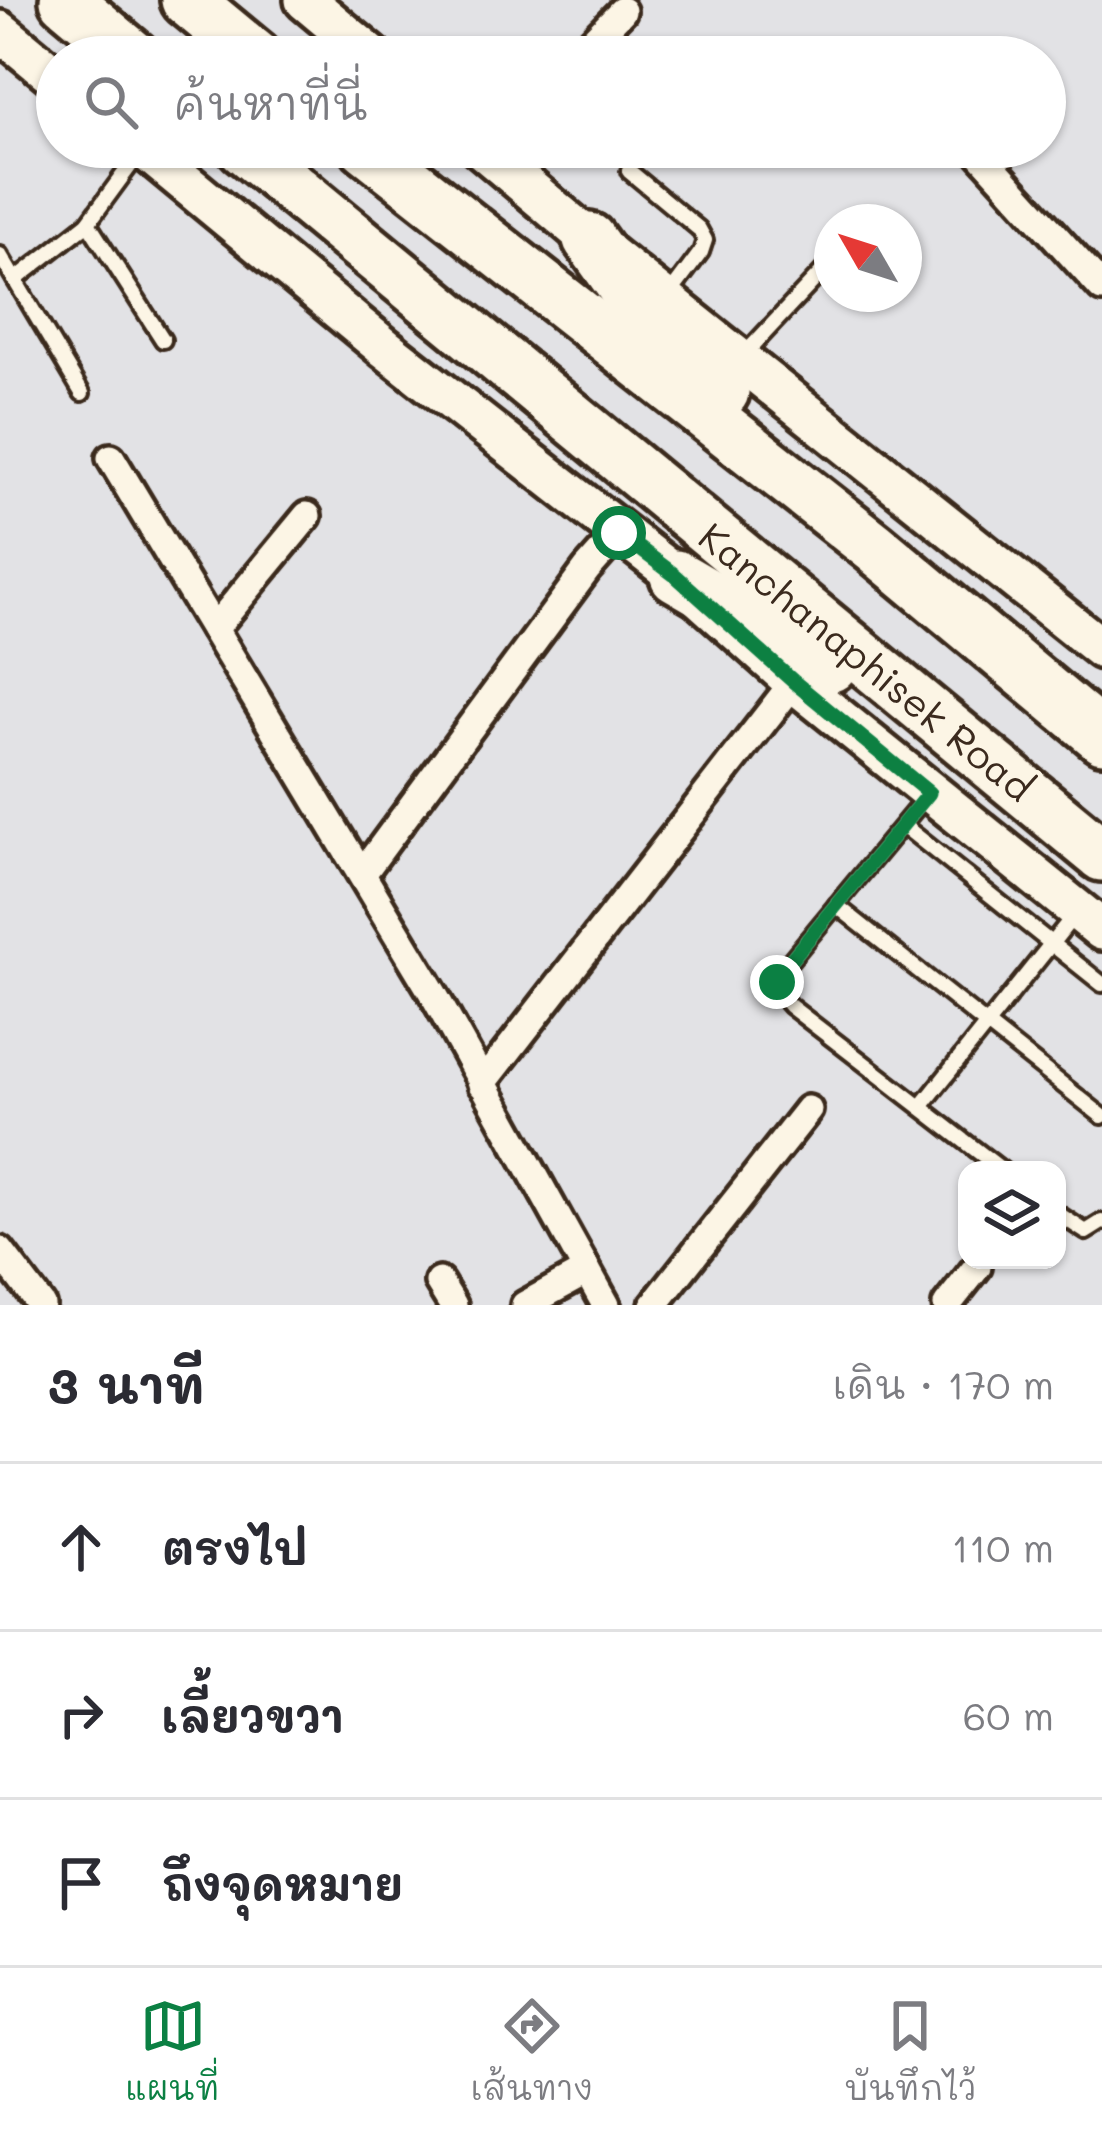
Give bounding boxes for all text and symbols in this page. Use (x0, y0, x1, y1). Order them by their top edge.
search box (36, 36, 1066, 168)
icon: search (78, 69, 144, 135)
text: ค้นหาที่นี่ (174, 73, 368, 131)
north arrow (814, 204, 922, 312)
route start (592, 506, 646, 560)
street label: Kanchanaphisek Road (689, 510, 1045, 812)
route end (750, 955, 804, 1009)
map controls (958, 1161, 1066, 1269)
button: layers (958, 1161, 1066, 1269)
text: 3 นาที (48, 1350, 205, 1417)
text: เดิน · 170 m (833, 1358, 1054, 1409)
icon: ahead (48, 1514, 114, 1580)
text: ตรงไป (162, 1518, 308, 1576)
text: 110 m (952, 1521, 1054, 1572)
icon: right (48, 1682, 114, 1748)
text: เลี้ยวขวา (162, 1686, 344, 1744)
text: 60 m (963, 1689, 1054, 1740)
icon: arrive (48, 1850, 114, 1916)
text: ถึงจุดหมาย (162, 1854, 403, 1912)
tab: แผนที่ (126, 1993, 220, 2108)
tab: เส้นทาง (471, 1993, 593, 2108)
tab: บันทึกไว้ (844, 1993, 976, 2108)

